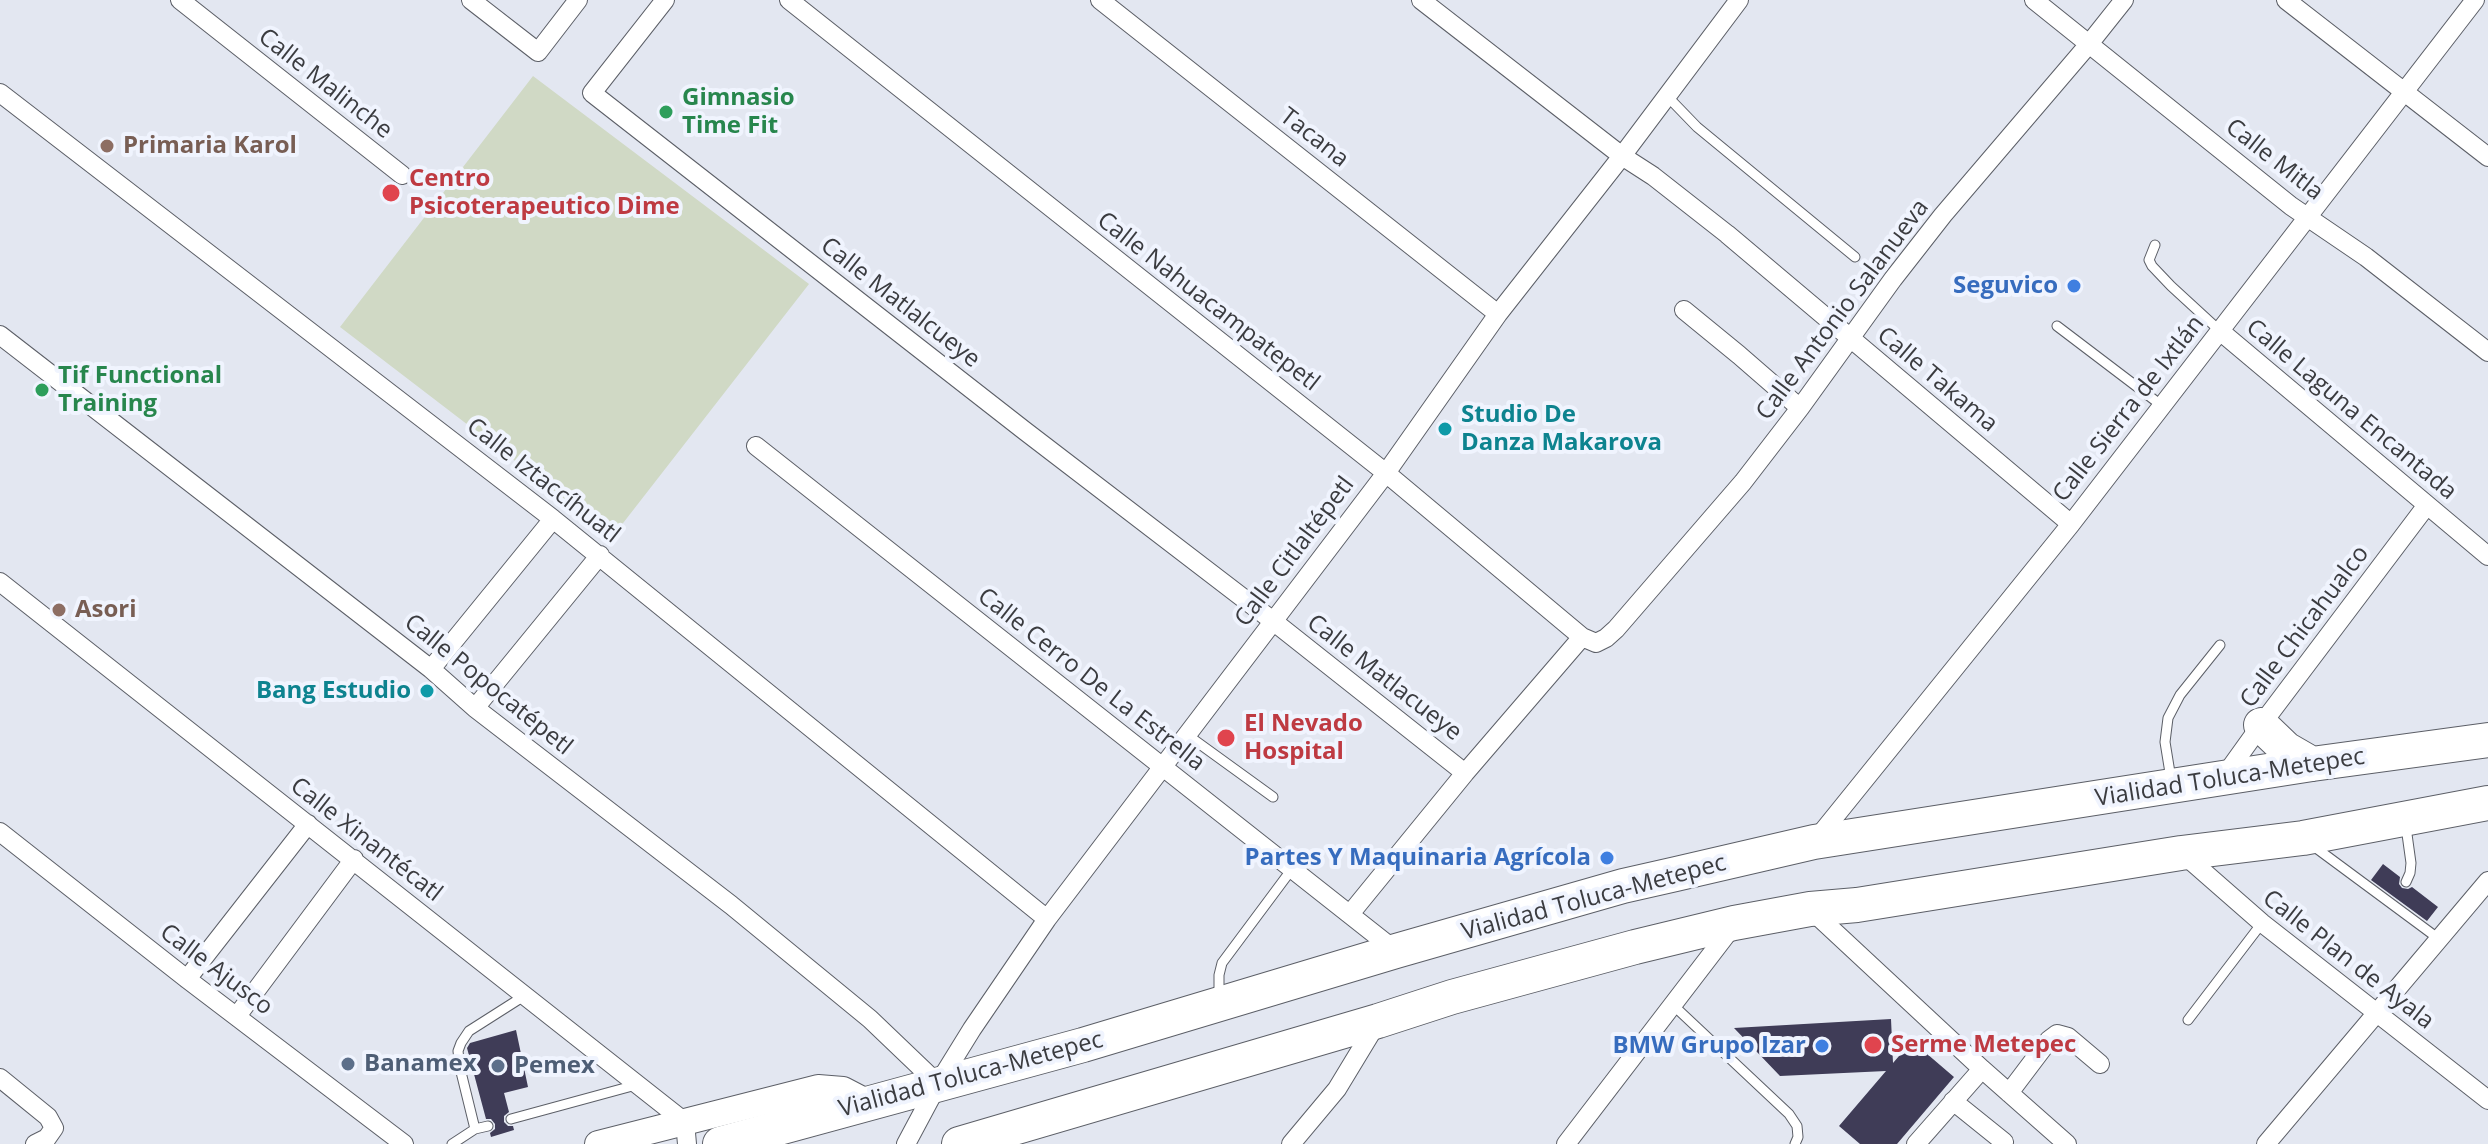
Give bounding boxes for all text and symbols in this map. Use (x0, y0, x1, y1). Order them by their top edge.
street label: Calle Malinche (252, 23, 398, 145)
place label: Gimnasio Time Fit (682, 84, 795, 140)
street label: Tacana (1274, 102, 1354, 174)
marker: Gimnasio Time Fit (657, 103, 675, 121)
street label: Calle Mitla (2219, 113, 2329, 207)
place label: Primaria Karol (123, 132, 297, 160)
marker: Primaria Karol (98, 137, 116, 155)
place label: Centro Psicoterapeutico Dime (409, 165, 680, 221)
marker: Centro Psicoterapeutico Dime (380, 182, 402, 204)
street label: Calle Antonio Salanueva (1751, 194, 1935, 426)
street label: Calle Nahuacampatepetl (1091, 206, 1325, 398)
street label: Calle Matlalcueye (815, 232, 985, 374)
place label: Seguvico (1953, 272, 2058, 300)
marker: Seguvico (2065, 277, 2083, 295)
street label: Calle Sierra de Ixtlán (2047, 310, 2211, 508)
street label: Calle Laguna Encantada (2240, 314, 2462, 506)
street label: Calle Takama (1871, 321, 2003, 439)
place label: Tif Functional Training (58, 362, 222, 418)
marker: Tif Functional Training (33, 381, 51, 399)
place label: Studio De Danza Makarova (1461, 401, 1662, 457)
street label: Calle Iztaccíhuatl (461, 412, 625, 550)
marker: Studio De Danza Makarova (1436, 420, 1454, 438)
street label: Calle Citlaltépetl (1229, 471, 1361, 633)
street label: Calle Chicahualco (2235, 540, 2375, 714)
street label: Calle Cerro De La Estrella (972, 582, 1210, 778)
place label: Asori (75, 596, 137, 624)
marker: Asori (50, 601, 68, 619)
street label: Calle Popocatépetl (398, 608, 578, 762)
street label: Calle Matlacueye (1301, 609, 1467, 747)
place label: Bang Estudio (256, 677, 411, 705)
marker: Bang Estudio (418, 682, 436, 700)
place label: El Nevado Hospital (1244, 710, 1363, 766)
marker: El Nevado Hospital (1215, 727, 1237, 749)
street label: Vialidad Toluca-Metepec (2093, 742, 2367, 814)
street label: Calle Xinantécatl (284, 772, 448, 908)
place label: Partes Y Maquinaria Agrícola (1245, 844, 1591, 872)
street label: Vialidad Toluca-Metepec (1459, 849, 1729, 947)
marker: Partes Y Maquinaria Agrícola (1598, 849, 1616, 867)
street label: Calle Plan de Ayala (2257, 884, 2439, 1036)
street label: Calle Ajusco (154, 918, 278, 1022)
street label: Vialidad Toluca-Metepec (836, 1026, 1106, 1124)
place label: Serme Metepec (1891, 1031, 2076, 1059)
place label: BMW Grupo Izar (1612, 1032, 1806, 1060)
marker: Serme Metepec (1862, 1034, 1884, 1056)
marker: BMW Grupo Izar (1813, 1037, 1831, 1055)
place label: Banamex (364, 1050, 477, 1078)
place label: Pemex (514, 1052, 595, 1080)
marker: Banamex (339, 1055, 357, 1073)
marker: Pemex (489, 1057, 507, 1075)

